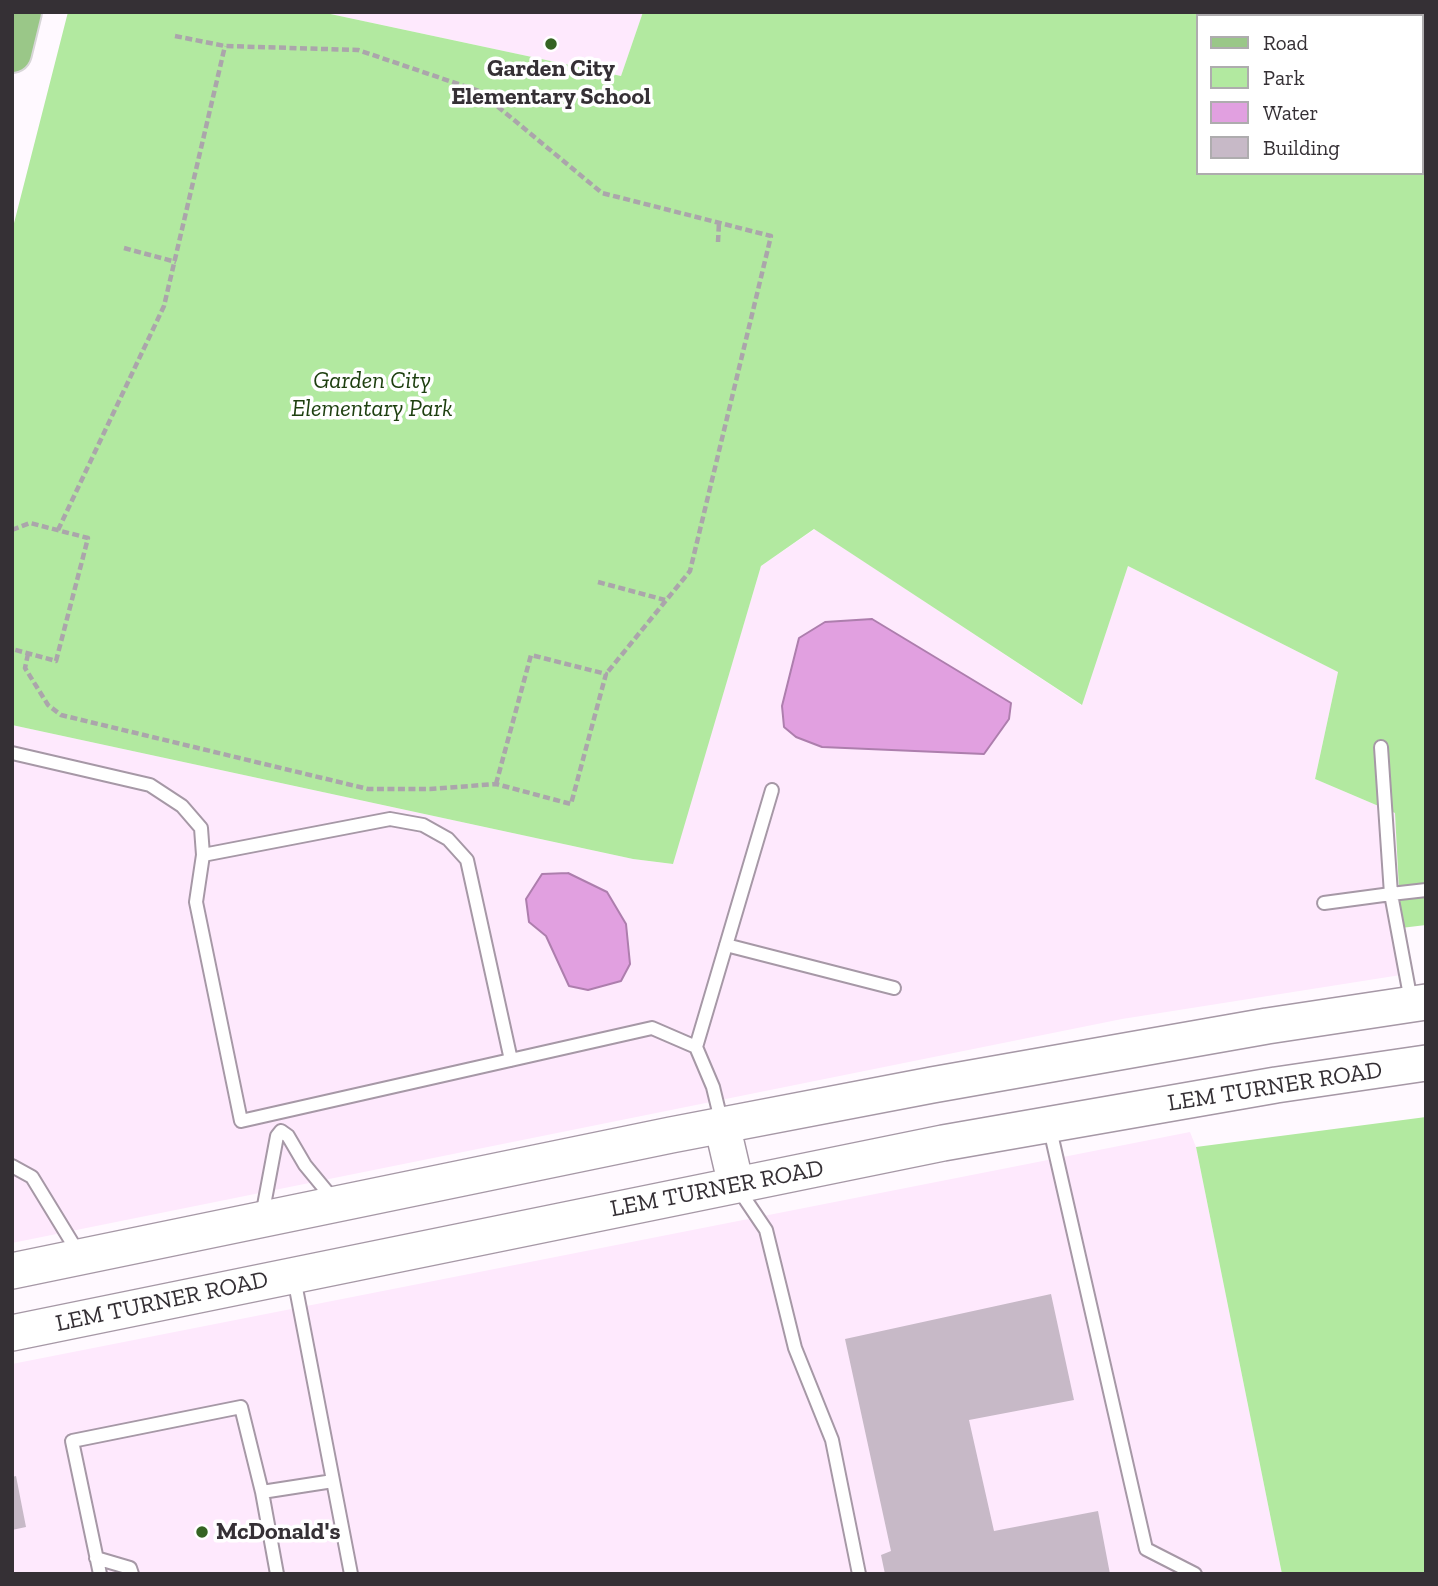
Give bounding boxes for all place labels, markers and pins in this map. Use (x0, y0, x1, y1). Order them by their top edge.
marker: Garden City Elementary School (543, 36, 559, 52)
place label: Garden City Elementary School (451, 55, 651, 111)
place label: McDonald's (216, 1518, 340, 1546)
marker: McDonald's (194, 1524, 210, 1540)

